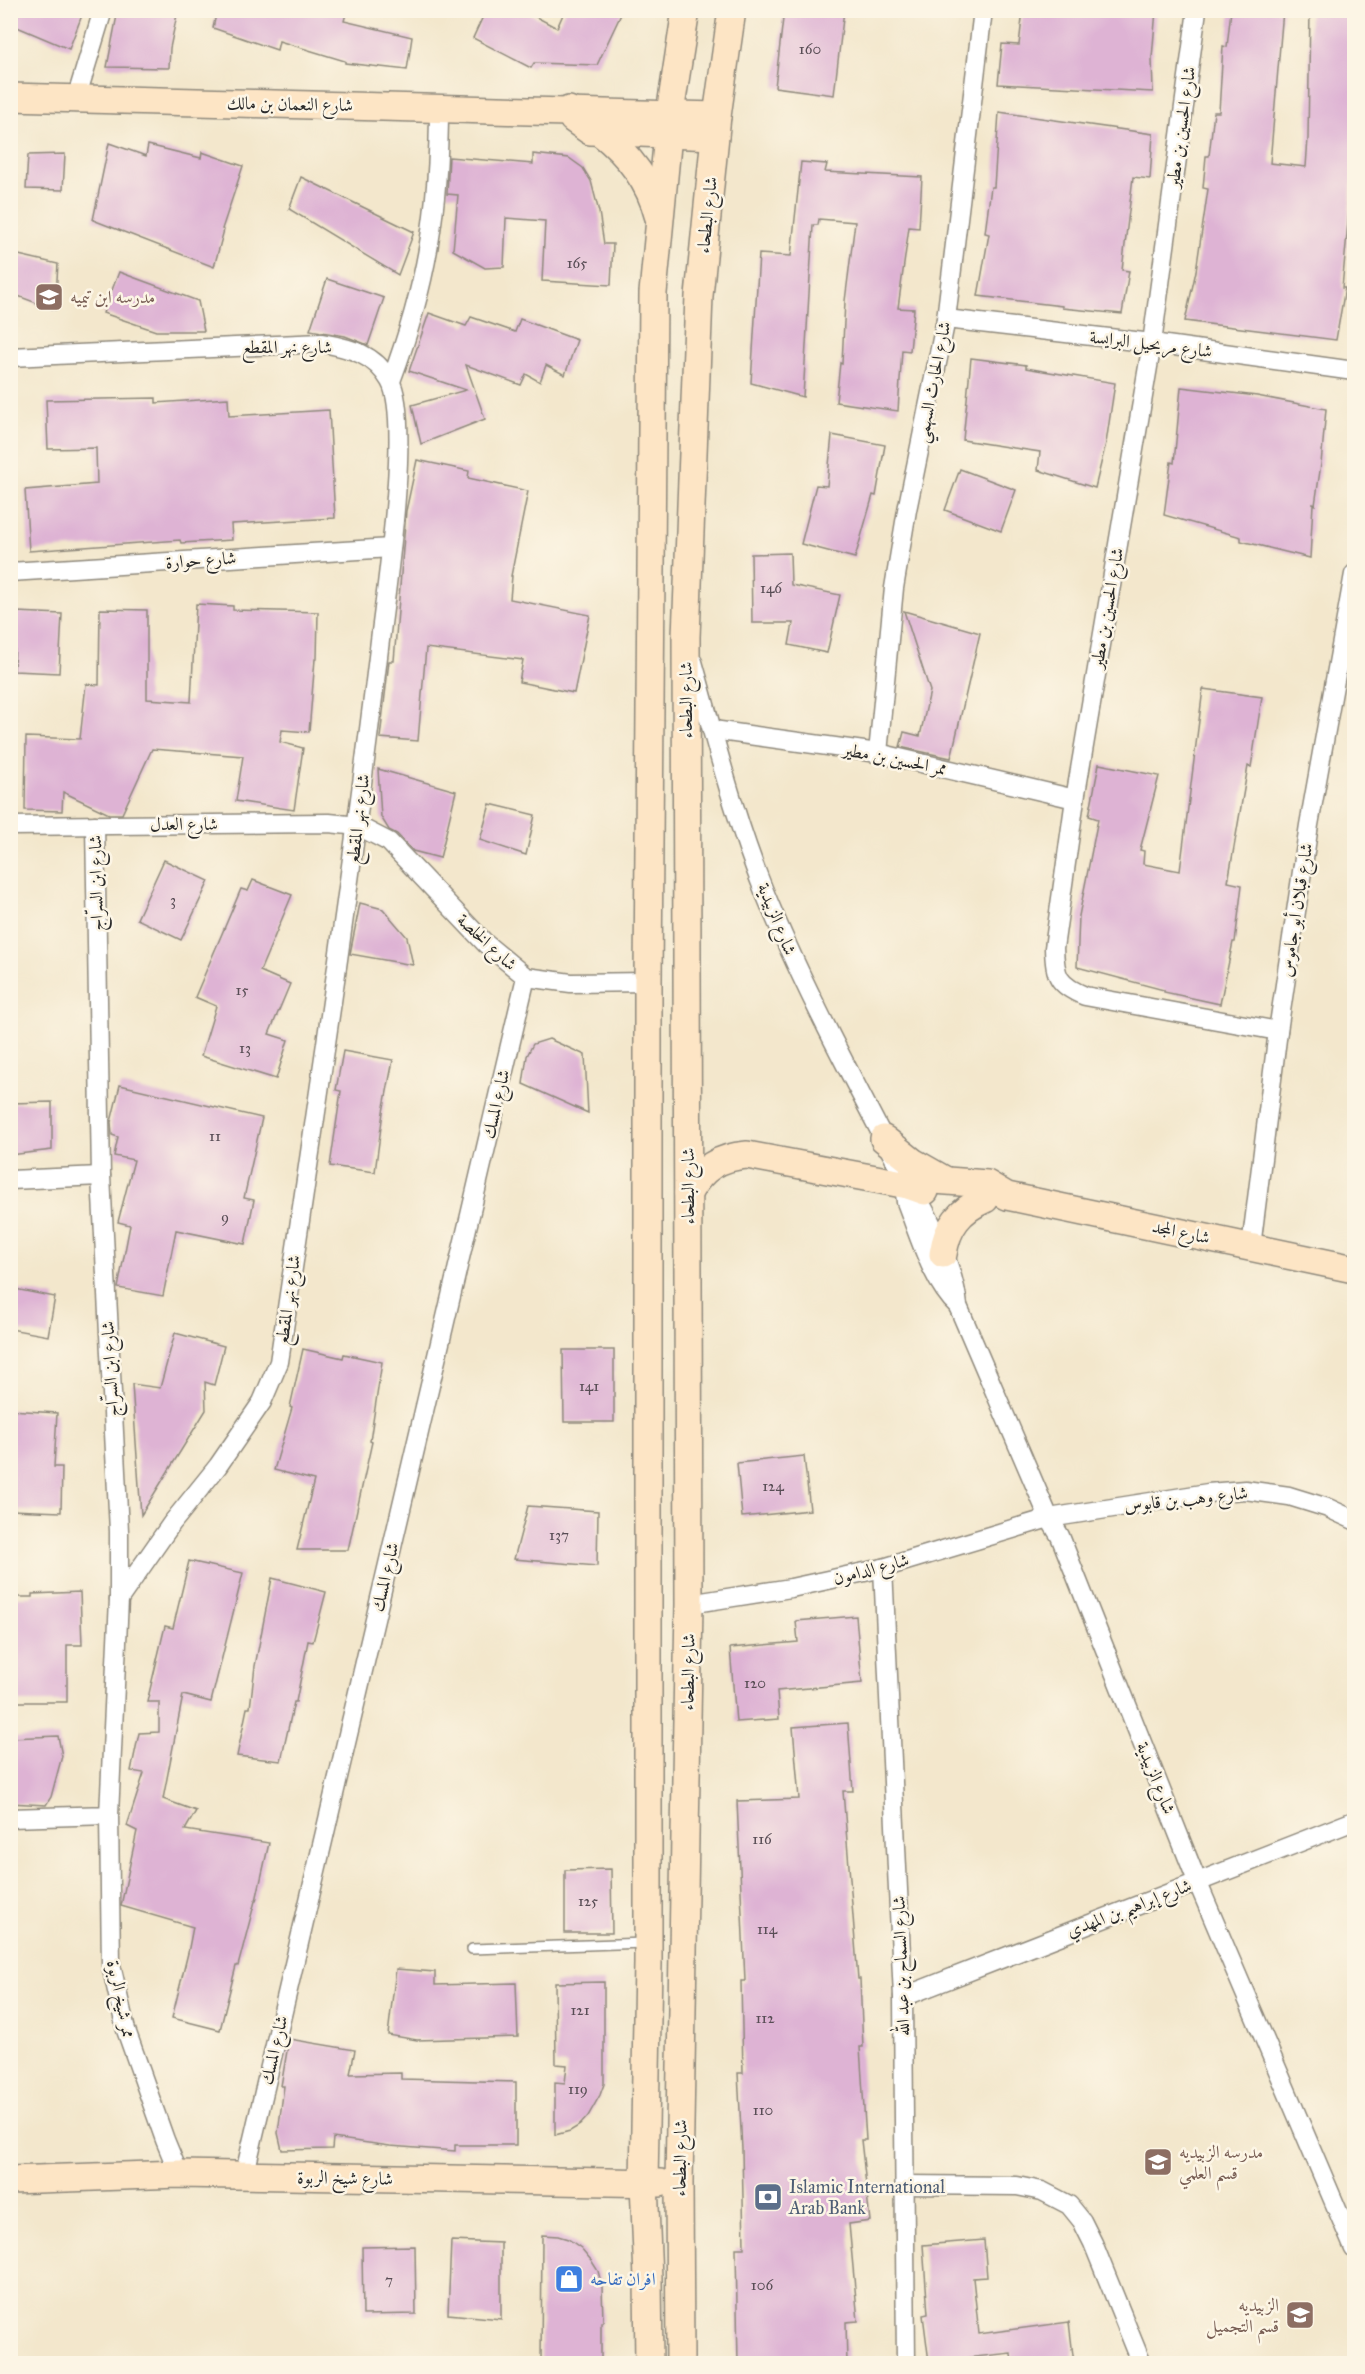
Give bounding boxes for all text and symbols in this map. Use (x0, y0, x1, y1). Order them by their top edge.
house number: 160 (799, 40, 821, 58)
street label: شارع الحسين بن مطير (1161, 65, 1204, 192)
street label: شارع النعمان بن مالك (227, 92, 353, 120)
street label: شارع البطحاء (692, 176, 726, 255)
house number: 165 (567, 254, 587, 272)
school or university icon: مدرسه ابن تيميه (33, 281, 65, 313)
place label: مدرسه ابن تيميه (70, 286, 155, 308)
street label: شارع الحارث السهمي (910, 319, 961, 446)
street label: شارع مريحيل البرايسة (1088, 326, 1214, 366)
street label: شارع نهر المقطع (242, 336, 332, 363)
street label: شارع الحسين بن مطير (1085, 546, 1132, 673)
street label: شارع حوارة (165, 547, 237, 577)
house number: 146 (760, 579, 783, 597)
street label: شارع البطحاء (675, 661, 701, 739)
street label: ممر الحسين بن مطير (839, 738, 949, 781)
street label: شارع نهر المقطع (342, 773, 379, 866)
street label: شارع العدل (150, 813, 218, 839)
street label: شارع ابن السرّاج (83, 835, 113, 931)
street label: شارع قبلان أبو جاموس (1273, 841, 1321, 979)
street label: شارع الزبيدية (749, 880, 801, 960)
house number: 3 (170, 891, 176, 909)
street label: شارع الخلصة (450, 909, 521, 978)
house number: 15 (236, 981, 248, 999)
house number: 13 (239, 1039, 251, 1057)
street label: شارع المسك (477, 1067, 519, 1142)
house number: 11 (209, 1127, 221, 1145)
street label: شارع البطحاء (677, 1147, 703, 1225)
house number: 9 (221, 1208, 229, 1226)
street label: شارع المجد (1149, 1215, 1212, 1253)
street label: شارع نهر المقطع (271, 1254, 310, 1347)
street label: شارع ابن السرّاج (96, 1320, 128, 1418)
house number: 141 (579, 1377, 599, 1395)
house number: 124 (762, 1477, 784, 1495)
street label: شارع وهب بن قابوس (1123, 1482, 1249, 1520)
house number: 137 (549, 1526, 569, 1544)
street label: شارع المسك (366, 1540, 408, 1615)
street label: شارع الدامون (831, 1548, 912, 1594)
street label: شارع البطحاء (676, 1633, 704, 1711)
house number: 120 (744, 1674, 766, 1692)
street label: شارع الزبيدية (1128, 1739, 1180, 1819)
house number: 116 (752, 1830, 773, 1848)
street label: شارع إبراهيم بن المهدي (1063, 1874, 1197, 1948)
house number: 125 (578, 1892, 598, 1910)
street label: شارع السماح بن عبد الله (885, 1895, 919, 2037)
house number: 114 (757, 1920, 778, 1938)
street label: ممر شيخ الربوة (97, 1958, 140, 2041)
house number: 121 (570, 2001, 590, 2019)
house number: 112 (755, 2009, 775, 2027)
street label: شارع المسك (255, 2013, 297, 2088)
house number: 119 (568, 2080, 588, 2098)
house number: 110 (753, 2101, 773, 2119)
street label: شارع البطحاء (668, 2119, 696, 2197)
place label: مدرسه الزبيديه قسم العلمي (1179, 2141, 1263, 2191)
school or university icon: مدرسه الزبيديه قسم العلمي (1142, 2146, 1174, 2178)
street label: شارع شيخ الربوة (297, 2166, 393, 2195)
place label: Islamic International Arab Bank (788, 2176, 945, 2219)
bank icon: Islamic International Arab Bank (752, 2181, 784, 2213)
shop icon: افران تفاحه (553, 2263, 585, 2295)
place label: افران تفاحه (590, 2268, 656, 2291)
house number: 7 (385, 2271, 393, 2289)
house number: 106 (751, 2276, 774, 2294)
place label: الزبيديه قسم التجميل (1206, 2294, 1279, 2344)
school or university icon: الزبيديه قسم التجميل (1284, 2299, 1316, 2331)

